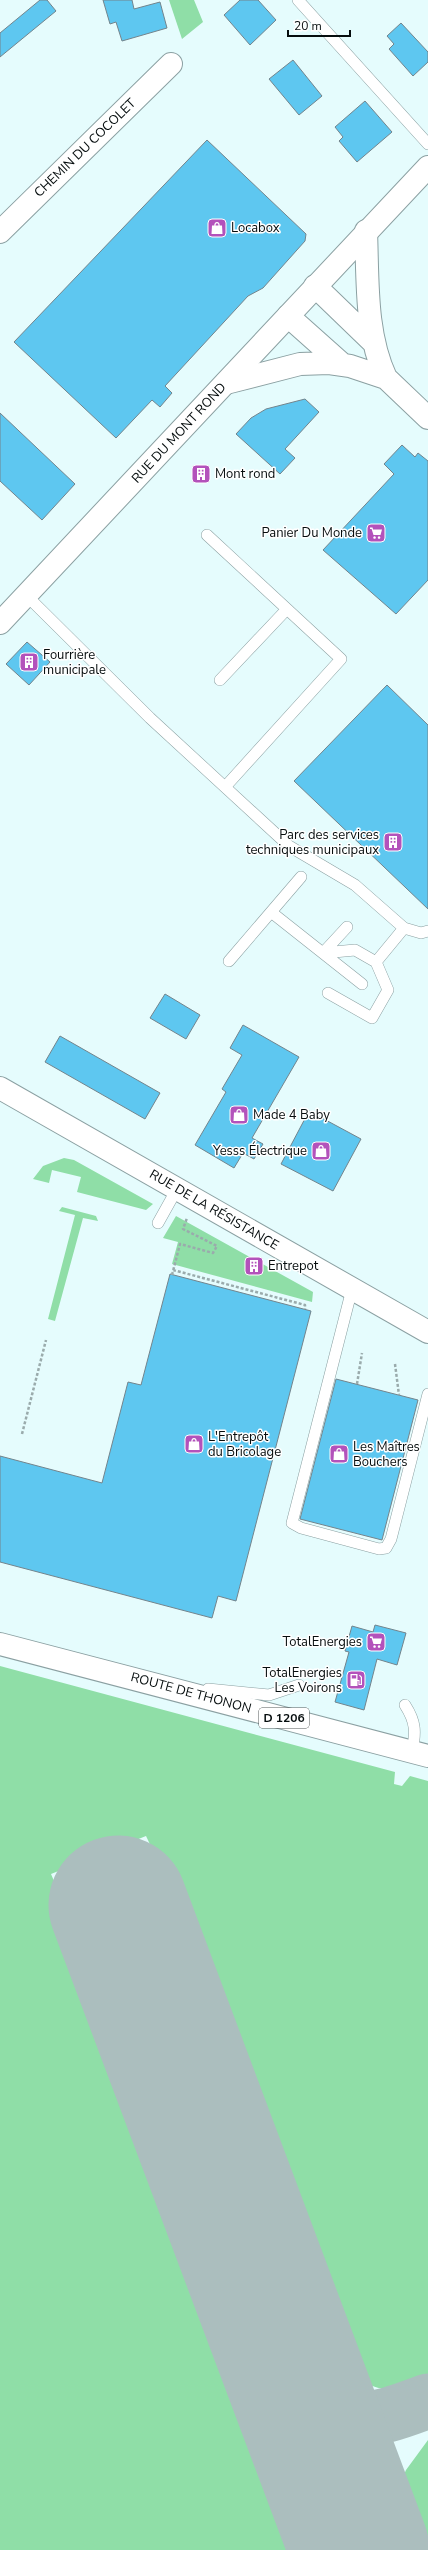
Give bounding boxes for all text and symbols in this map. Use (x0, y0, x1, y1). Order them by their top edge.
scale bar (288, 12, 350, 38)
text: 20 m (294, 18, 322, 34)
street label: CHEMIN DU COCOLET (30, 94, 140, 201)
shop icon: Locabox (206, 217, 228, 239)
place label: Locabox (231, 219, 280, 237)
street label: RUE DU MONT ROND (128, 379, 230, 487)
building icon: Mont rond (190, 463, 212, 485)
place label: Mont rond (215, 465, 275, 483)
supermarket icon: Panier Du Monde (365, 522, 387, 544)
place label: Panier Du Monde (261, 524, 362, 542)
place label: Fourrière municipale (43, 646, 106, 679)
building icon: Fourrière municipale (18, 651, 40, 673)
place label: Parc des services techniques municipaux (246, 826, 379, 859)
building icon: Parc des services techniques municipaux (382, 831, 404, 853)
shop icon: Made 4 Baby (228, 1104, 250, 1126)
place label: Made 4 Baby (253, 1106, 330, 1124)
shop icon: Yesss Électrique (310, 1140, 332, 1162)
place label: Yesss Électrique (212, 1141, 307, 1160)
street label: RUE DE LA RÉSISTANCE (146, 1165, 283, 1254)
building icon: Entrepot (243, 1255, 265, 1277)
place label: Entrepot (268, 1257, 319, 1275)
place label: L'Entrepôt du Bricolage (208, 1428, 281, 1461)
shop icon: L'Entrepôt du Bricolage (183, 1433, 205, 1455)
place label: Les Maîtres Bouchers (353, 1438, 420, 1471)
shop icon: Les Maîtres Bouchers (328, 1443, 350, 1465)
supermarket icon: TotalEnergies (365, 1631, 387, 1653)
place label: TotalEnergies (282, 1633, 362, 1651)
place label: TotalEnergies Les Voirons (262, 1664, 342, 1697)
street label: ROUTE DE THONON (129, 1668, 253, 1718)
fuel station icon: TotalEnergies Les Voirons (345, 1669, 367, 1691)
road number: D 1206 (259, 1708, 309, 1728)

